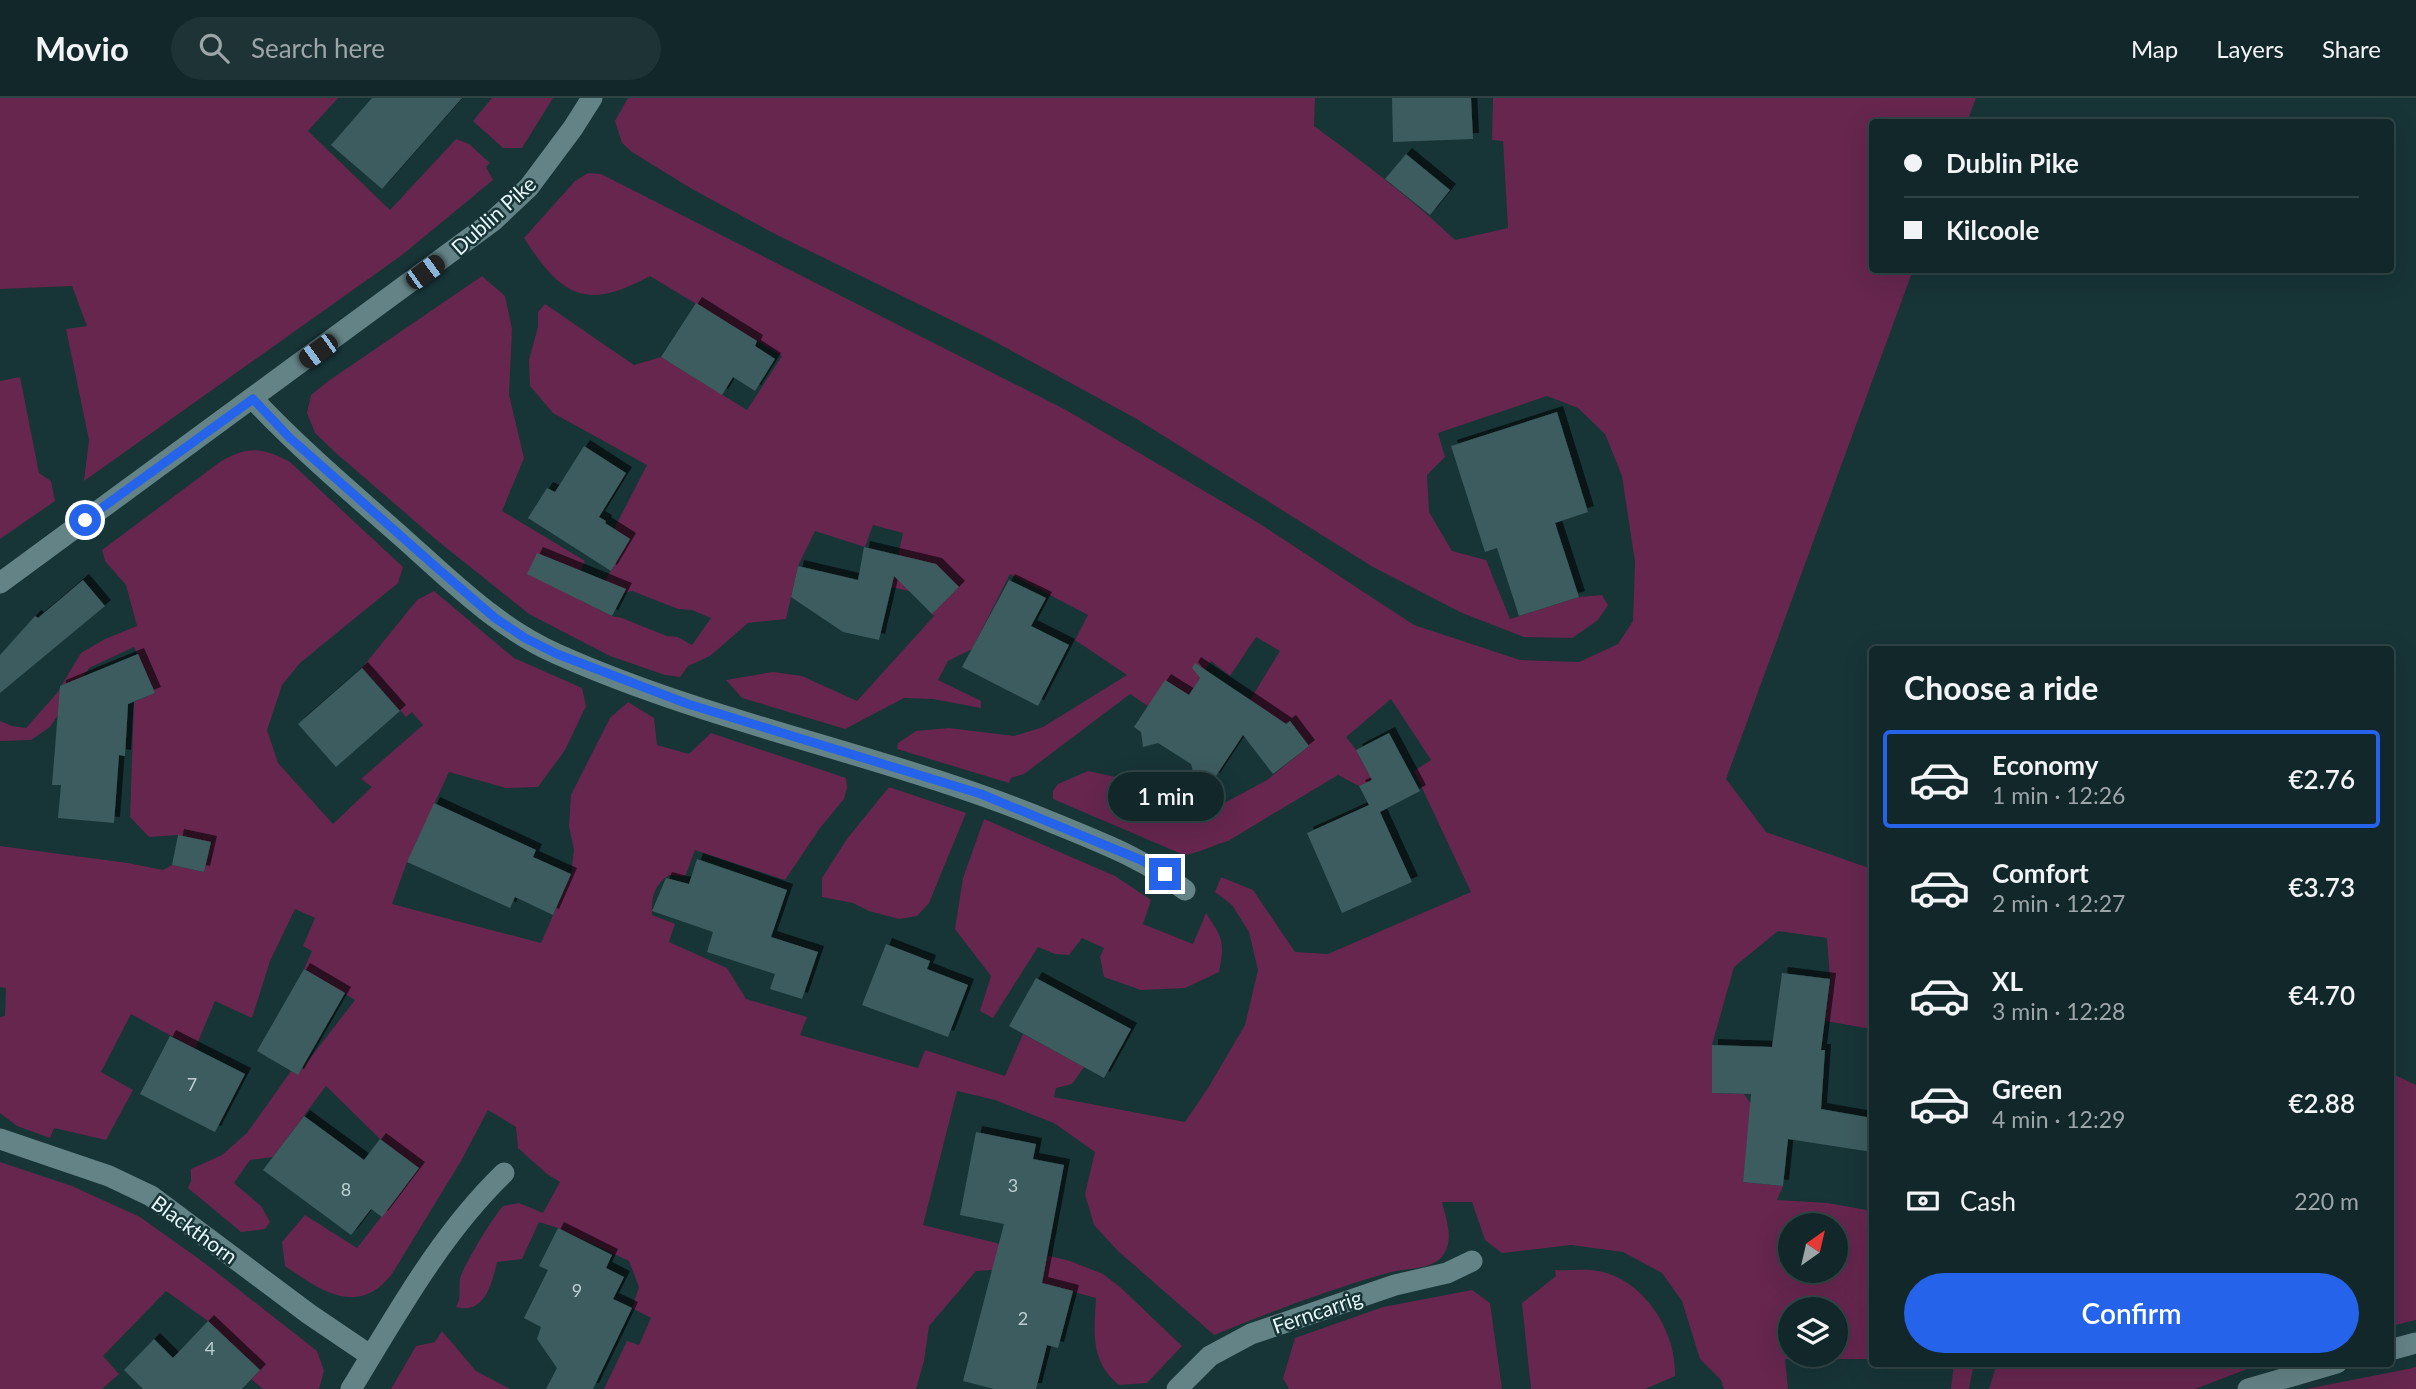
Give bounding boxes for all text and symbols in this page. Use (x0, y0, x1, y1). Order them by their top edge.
search box (171, 17, 661, 80)
text: Movio (35, 28, 129, 68)
icon: search (195, 29, 233, 67)
text: Search here (251, 32, 385, 64)
text: Map (2131, 34, 2178, 63)
text: Layers (2216, 34, 2284, 63)
text: Share (2322, 34, 2381, 63)
text: Dublin Pike (1946, 147, 2079, 179)
street label: Dublin Pike (446, 171, 540, 259)
text: Kilcoole (1946, 214, 2039, 246)
car (402, 251, 449, 293)
car (295, 330, 342, 372)
route start (69, 504, 101, 536)
text: Choose a ride (1904, 668, 2098, 707)
icon: car (1908, 748, 1971, 811)
text: Economy (1992, 749, 2098, 781)
text: €2.76 (2289, 763, 2355, 795)
callout: 1 min (1107, 772, 1223, 822)
text: 1 min · 12:26 (1992, 781, 2125, 809)
text: 1 min (1138, 782, 1194, 810)
icon: car (1908, 856, 1971, 919)
text: Comfort (1992, 857, 2089, 889)
route end (1149, 858, 1181, 890)
text: €3.73 (2289, 871, 2355, 903)
text: 2 min · 12:27 (1992, 889, 2125, 917)
icon: car (1908, 964, 1971, 1027)
text: XL (1992, 965, 2023, 997)
text: €4.70 (2289, 979, 2355, 1011)
text: 3 min · 12:28 (1992, 997, 2125, 1025)
icon: car (1908, 1072, 1971, 1135)
house number: 7 (187, 1073, 197, 1095)
text: Green (1992, 1073, 2062, 1105)
text: €2.88 (2289, 1087, 2355, 1119)
text: 4 min · 12:29 (1992, 1105, 2125, 1133)
house number: 3 (1008, 1174, 1018, 1196)
house number: 8 (341, 1178, 351, 1200)
icon: cash (1904, 1182, 1942, 1220)
text: Cash (1960, 1185, 2016, 1217)
text: 220 m (2294, 1187, 2359, 1215)
street label: Blackthorn (147, 1190, 243, 1268)
north arrow (1778, 1213, 1848, 1283)
map controls (1778, 1213, 1848, 1367)
button: Confirm (1904, 1273, 2359, 1353)
house number: 9 (572, 1279, 582, 1301)
street label: Ferncarrig (1269, 1284, 1365, 1338)
button: layers (1778, 1297, 1848, 1367)
house number: 2 (1018, 1307, 1028, 1329)
house number: 4 (205, 1337, 215, 1359)

